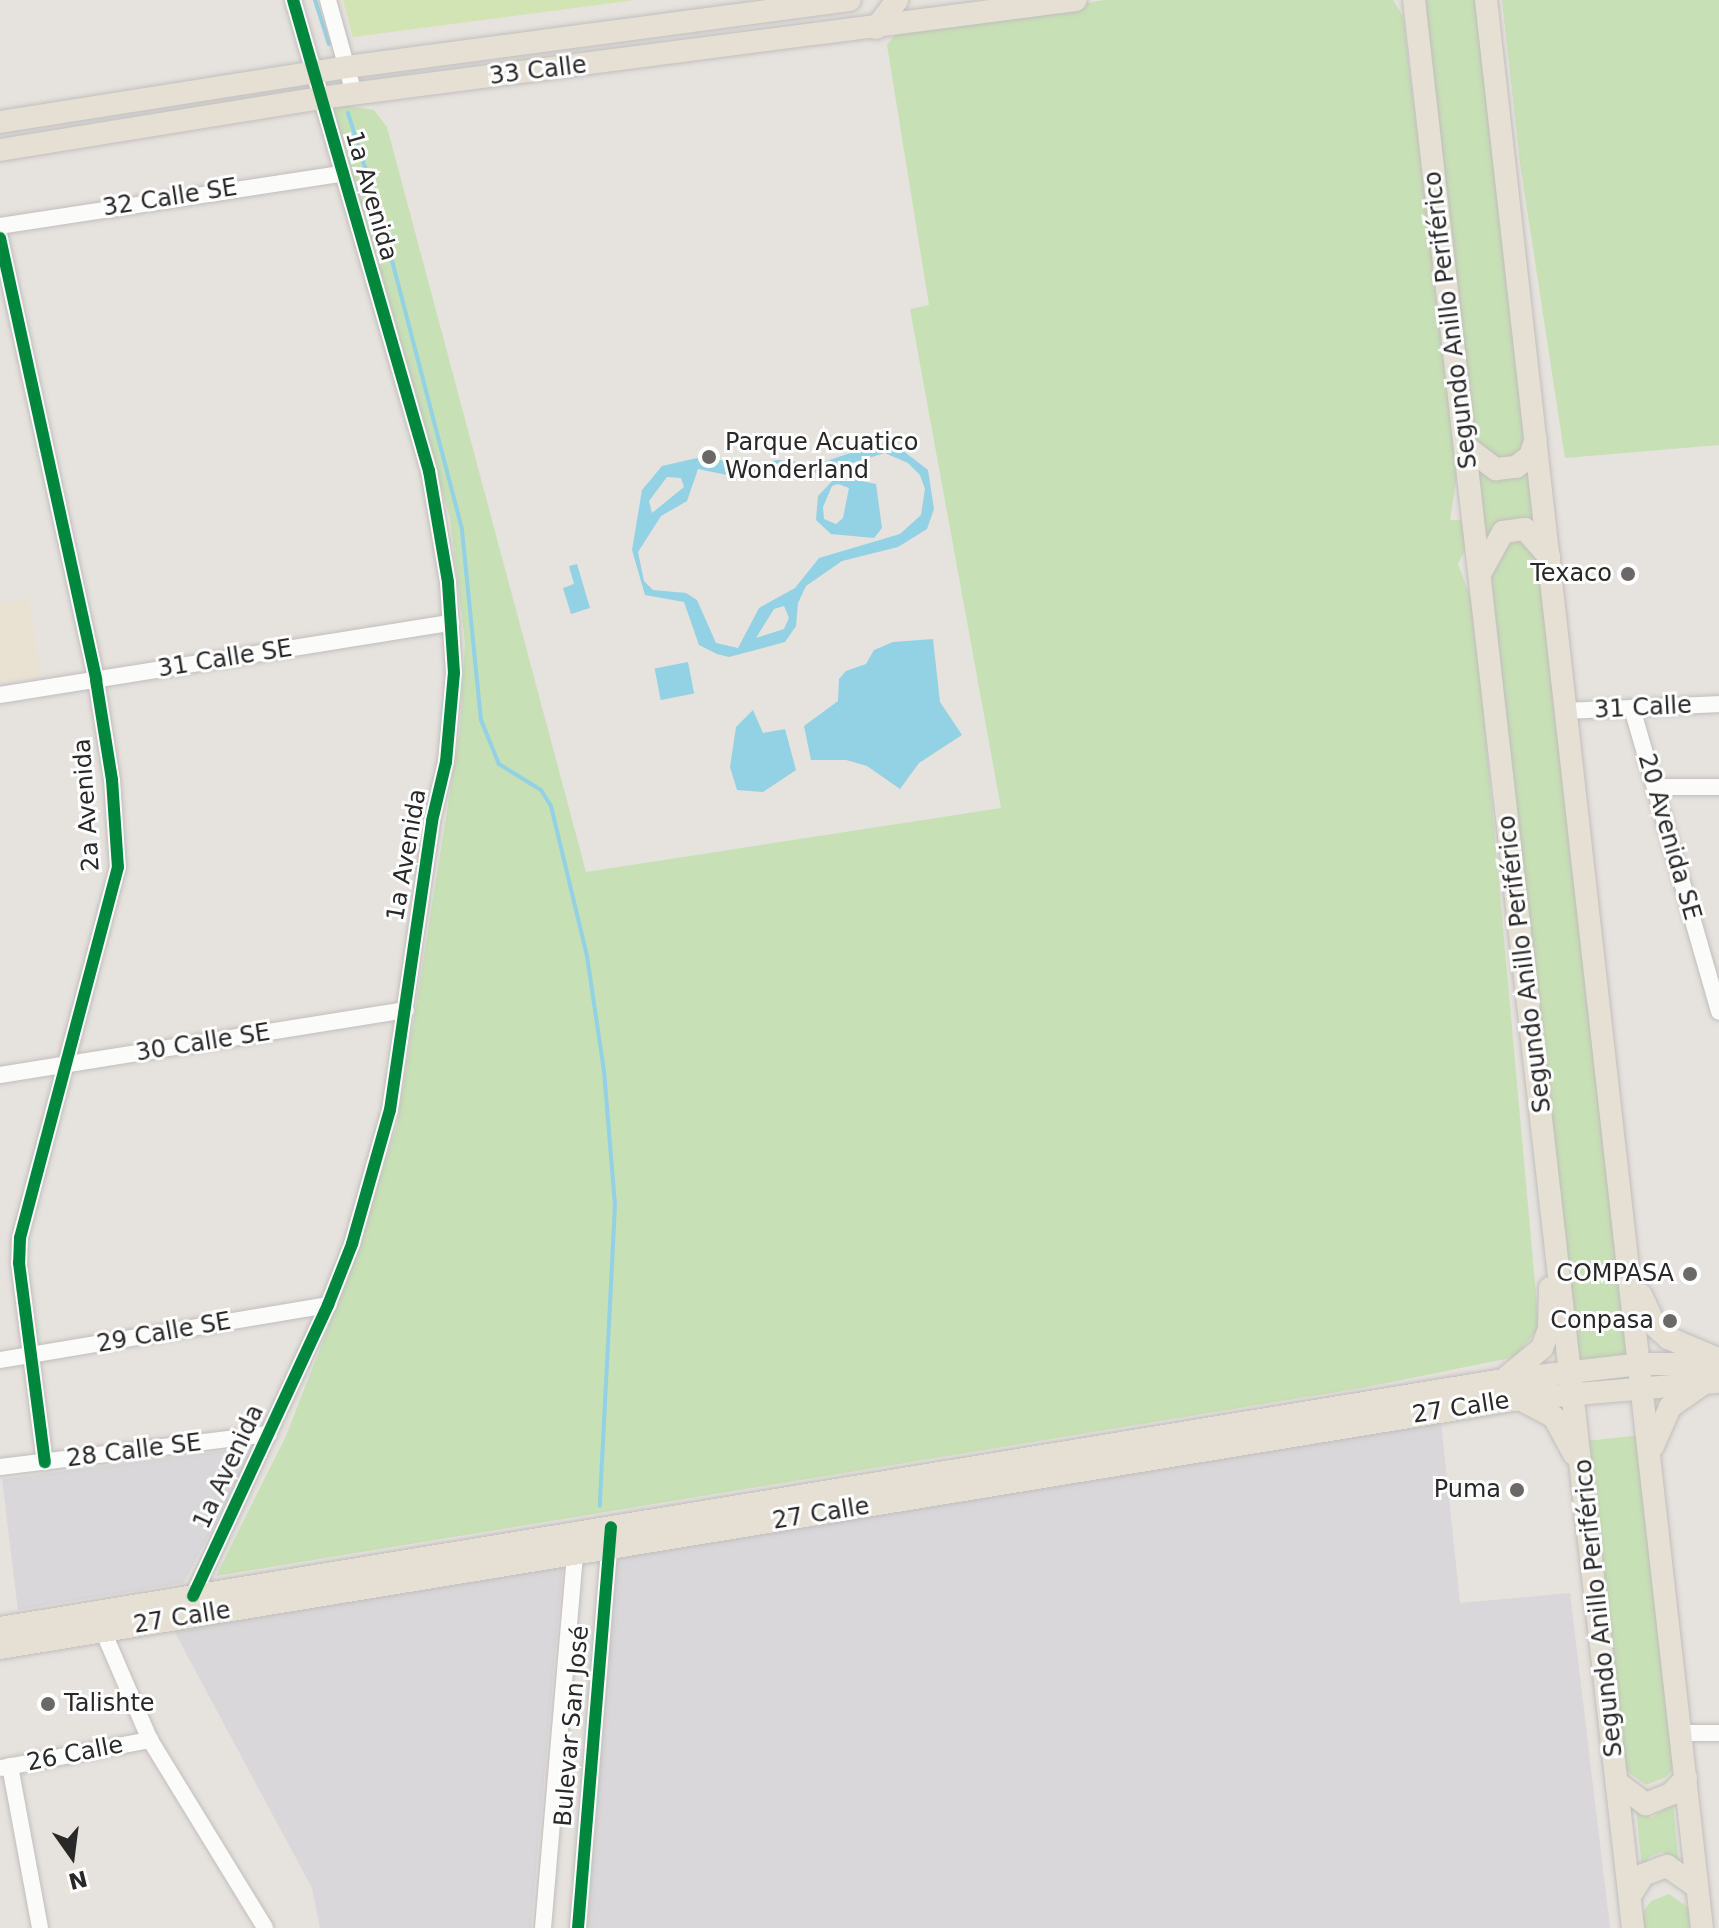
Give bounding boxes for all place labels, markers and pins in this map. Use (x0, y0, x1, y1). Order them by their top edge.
place label: Parque Acuatico Wonderland (725, 429, 918, 485)
marker: Parque Acuatico Wonderland (700, 448, 718, 466)
place label: Texaco (1530, 560, 1612, 588)
marker: Texaco (1619, 565, 1637, 583)
place label: COMPASA (1556, 1260, 1674, 1288)
marker: COMPASA (1681, 1265, 1699, 1283)
place label: Conpasa (1550, 1307, 1654, 1335)
marker: Conpasa (1661, 1312, 1679, 1330)
place label: Puma (1434, 1476, 1501, 1504)
marker: Puma (1508, 1481, 1526, 1499)
place label: Talishte (64, 1690, 155, 1718)
marker: Talishte (39, 1695, 57, 1713)

